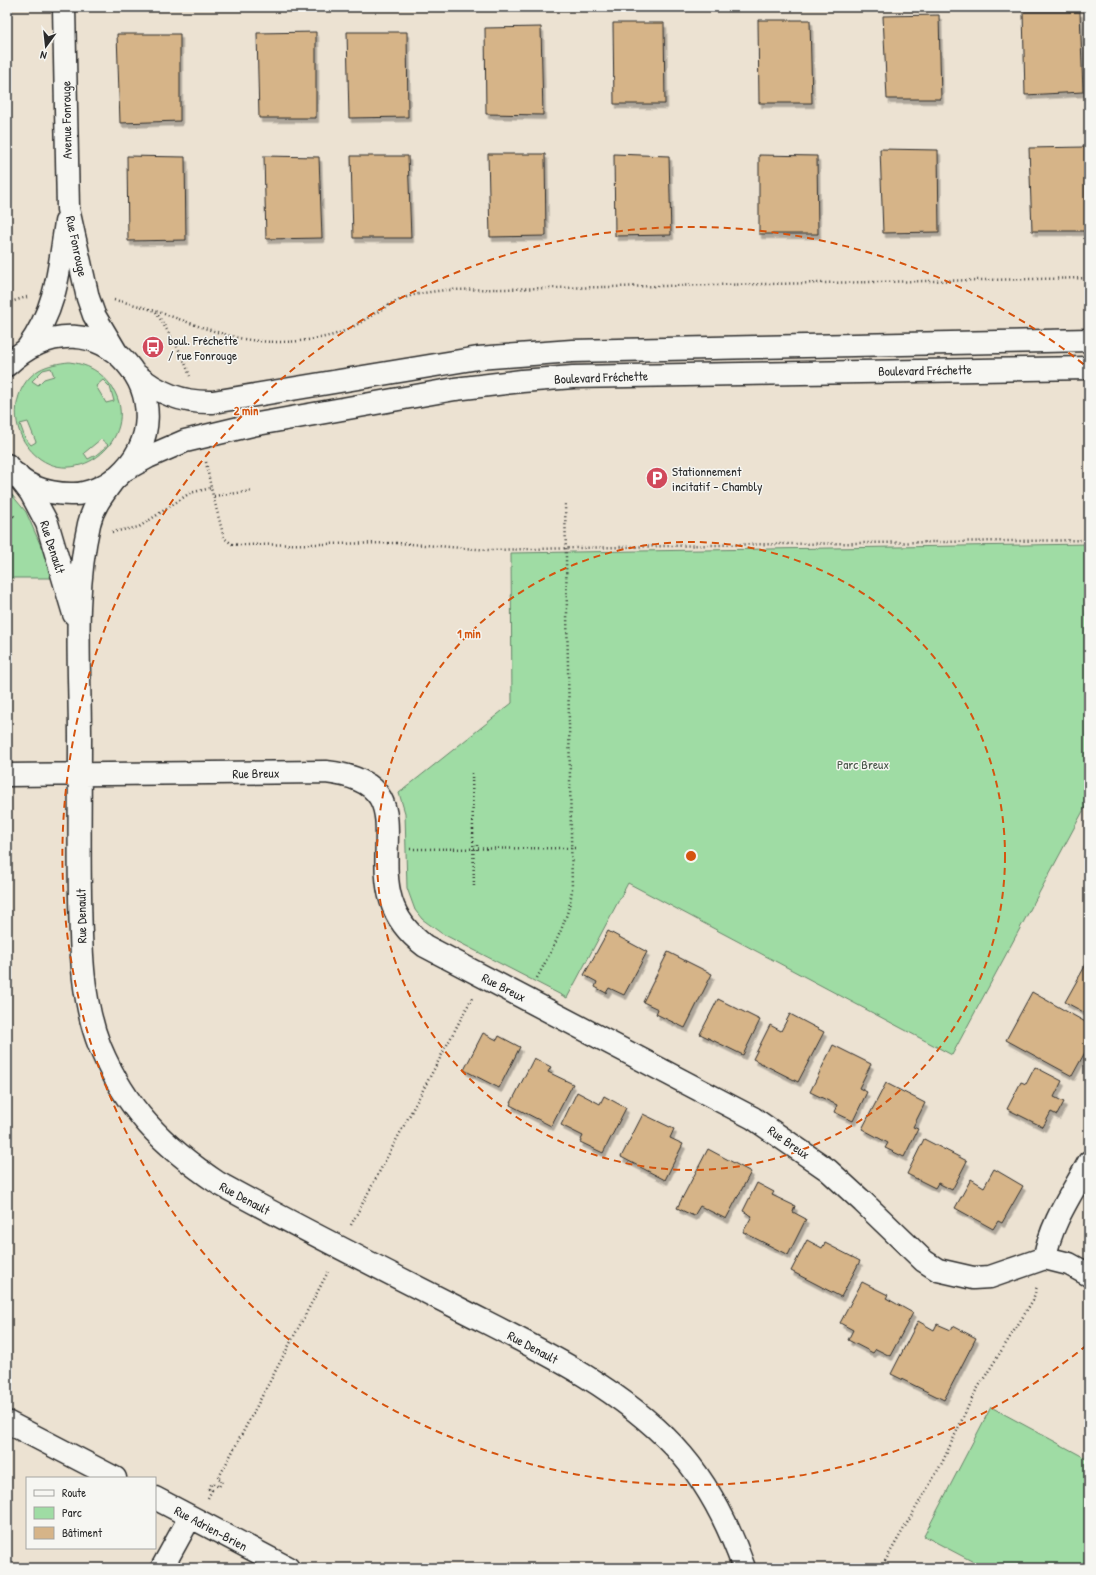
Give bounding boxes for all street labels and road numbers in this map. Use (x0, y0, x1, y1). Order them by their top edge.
street label: Avenue Fonrouge (56, 81, 76, 159)
street label: Rue Fonrouge (62, 214, 92, 278)
street label: Boulevard Fréchette (878, 360, 972, 380)
street label: Boulevard Fréchette (554, 366, 648, 388)
street label: Rue Denault (36, 518, 70, 576)
street label: Rue Breux (232, 764, 280, 782)
street label: Rue Denault (72, 888, 90, 944)
street label: Rue Breux (479, 968, 529, 1006)
street label: Rue Breux (765, 1121, 814, 1163)
street label: Rue Denault (217, 1177, 274, 1219)
street label: Rue Denault (505, 1326, 562, 1368)
street label: Rue Adrien-Brien (171, 1501, 251, 1555)

